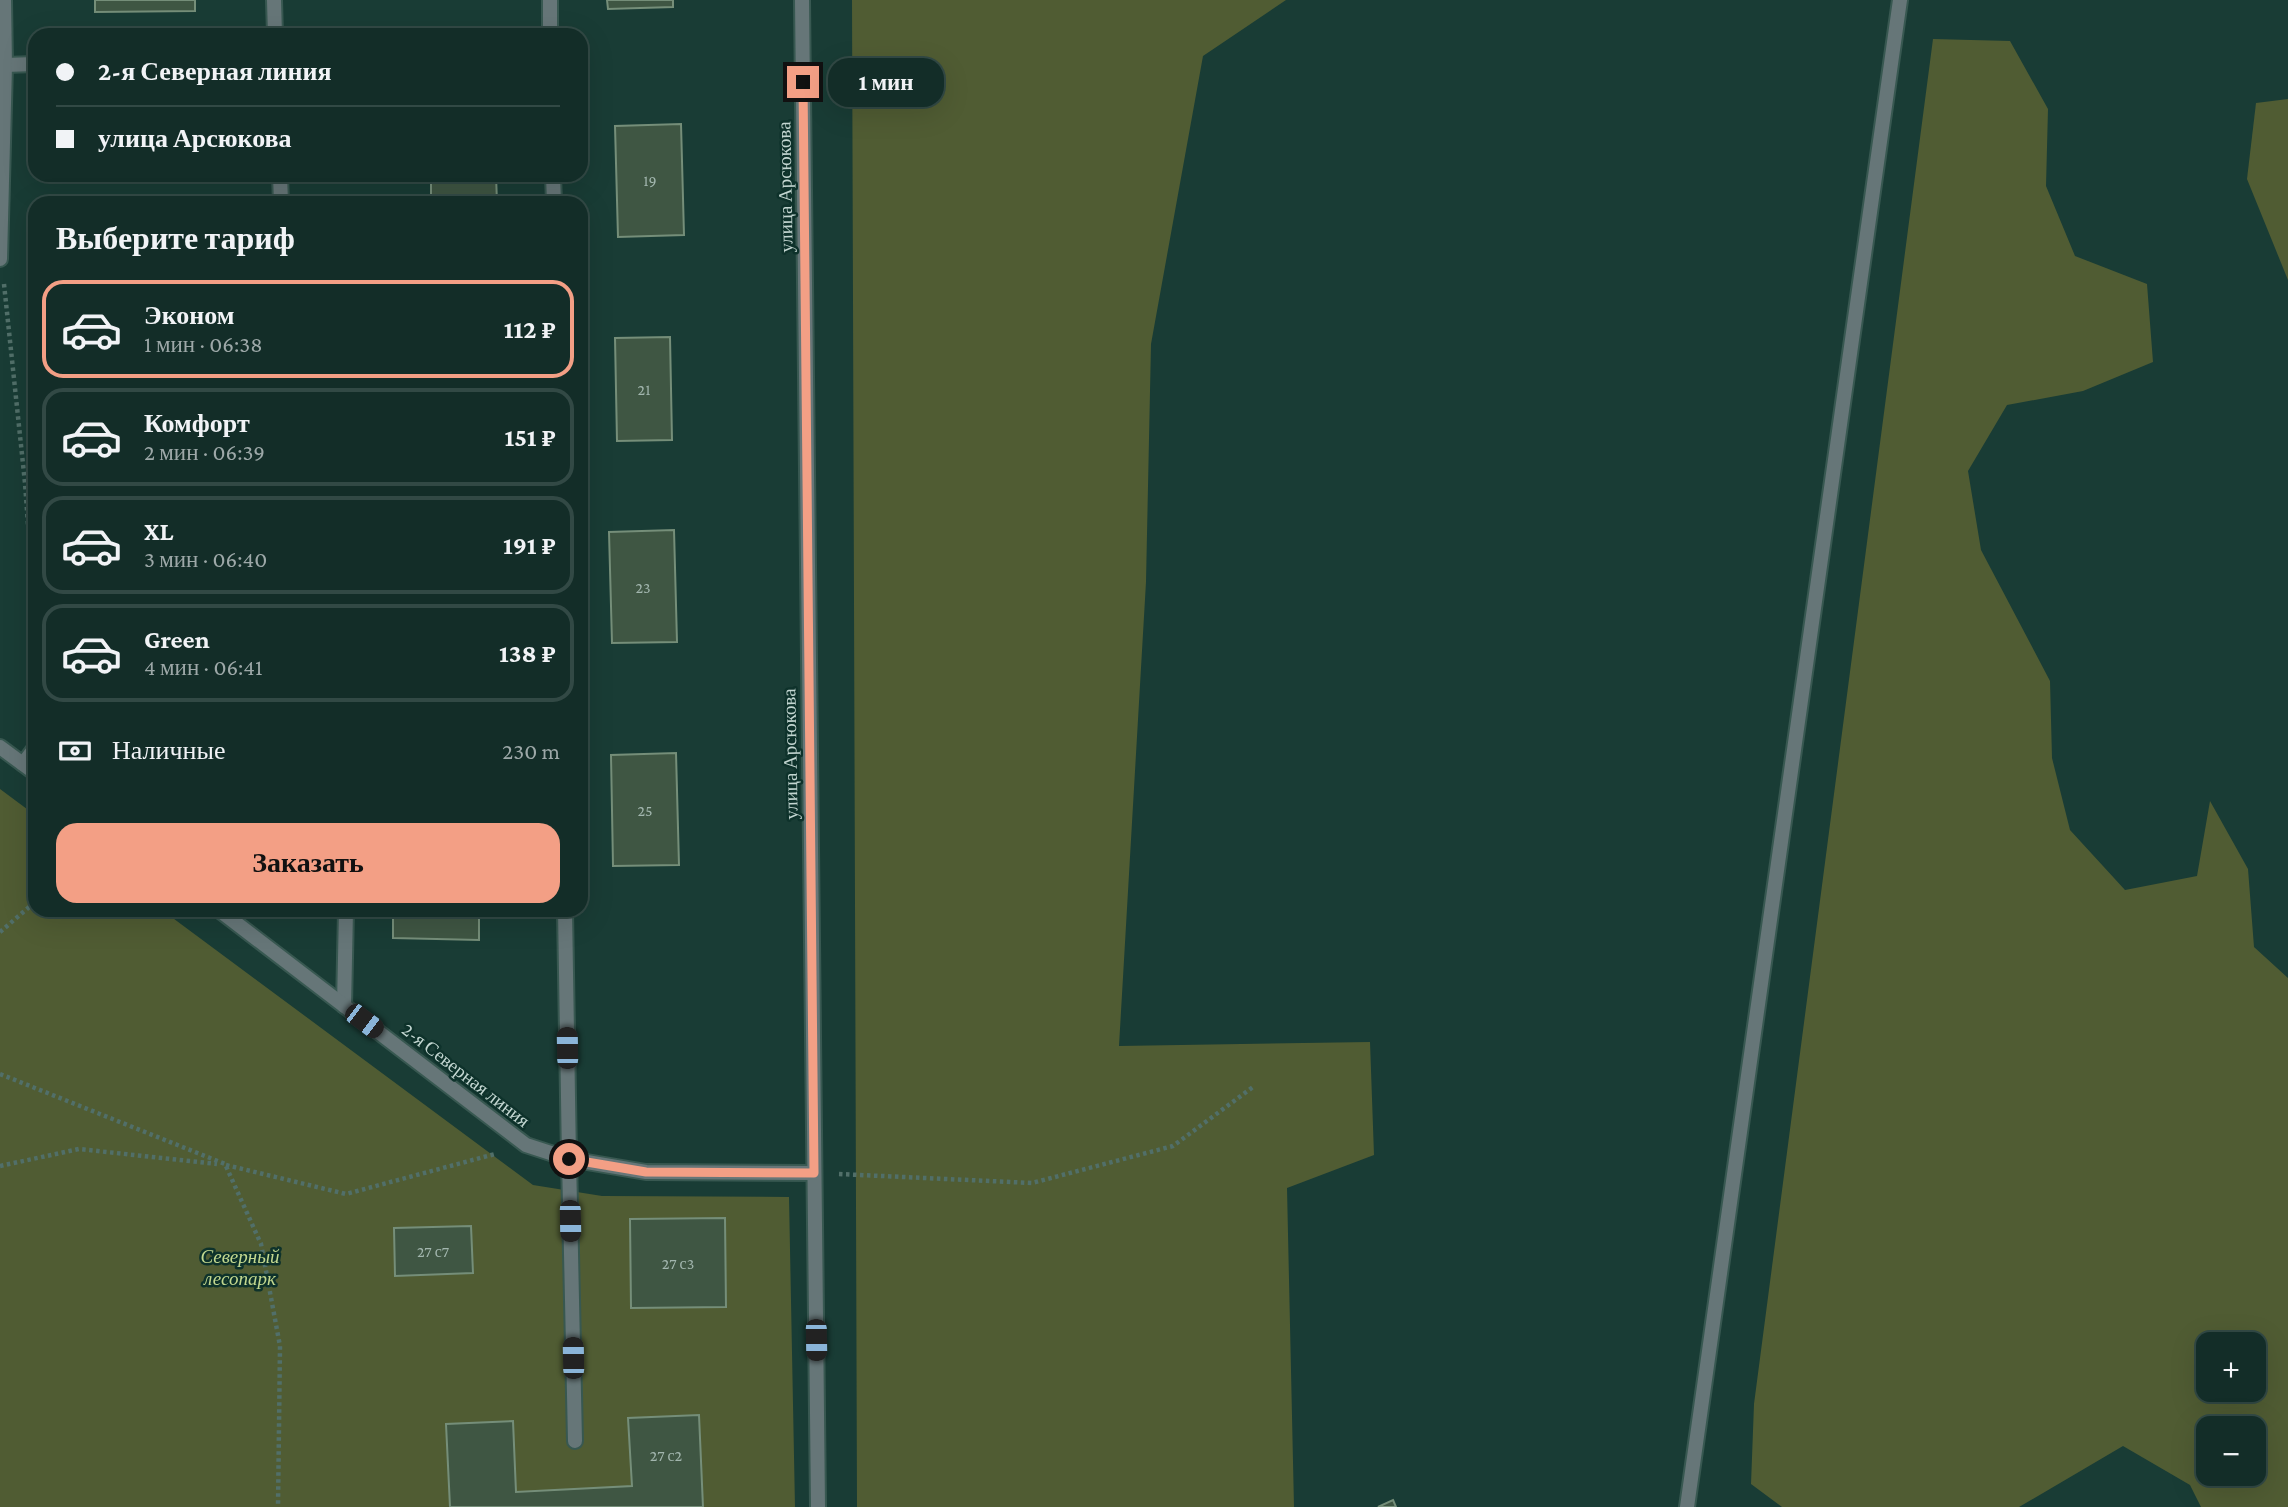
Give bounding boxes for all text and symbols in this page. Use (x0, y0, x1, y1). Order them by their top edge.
text: 2-я Северная линия (98, 57, 332, 86)
callout: 1 мин (828, 57, 943, 106)
route end (787, 66, 819, 98)
text: 1 мин (858, 69, 914, 95)
street label: улица Арсюкова (773, 121, 797, 253)
text: улица Арсюкова (98, 124, 292, 153)
house number: 19 (643, 172, 657, 189)
text: Выберите тариф (56, 220, 295, 256)
icon: car (60, 298, 123, 361)
text: Эконом (144, 301, 234, 330)
text: 112 ₽ (504, 315, 556, 344)
text: 1 мин · 06:38 (144, 331, 263, 357)
house number: 21 (638, 381, 650, 398)
icon: car (60, 406, 123, 469)
text: Комфорт (144, 409, 250, 438)
text: 151 ₽ (505, 423, 556, 452)
text: 2 мин · 06:39 (144, 439, 265, 465)
icon: car (60, 514, 123, 577)
text: XL (144, 517, 173, 546)
text: 191 ₽ (503, 531, 556, 560)
text: 3 мин · 06:40 (144, 546, 267, 572)
house number: 23 (635, 579, 651, 596)
icon: car (60, 622, 123, 685)
text: Green (144, 625, 210, 654)
text: 138 ₽ (499, 639, 556, 668)
text: 4 мин · 06:41 (144, 654, 263, 680)
street label: улица Арсюкова (778, 688, 802, 820)
icon: cash (56, 732, 94, 770)
text: Наличные (112, 736, 225, 765)
text: 230 m (502, 738, 560, 764)
house number: 25 (637, 802, 653, 819)
button: Заказать (56, 823, 560, 903)
car (341, 1000, 388, 1042)
street label: 2-я Северная линия (398, 1019, 534, 1131)
car (557, 1027, 578, 1069)
route start (553, 1143, 585, 1175)
car (560, 1200, 581, 1242)
house number: 27 с7 (417, 1243, 450, 1260)
park label: Северный лесопарк (200, 1246, 280, 1289)
house number: 27 с3 (662, 1255, 694, 1272)
car (806, 1319, 827, 1361)
map controls (2196, 1332, 2266, 1486)
button: + (2196, 1332, 2266, 1402)
car (563, 1337, 584, 1379)
button: − (2196, 1416, 2266, 1486)
house number: 27 с2 (650, 1447, 683, 1464)

